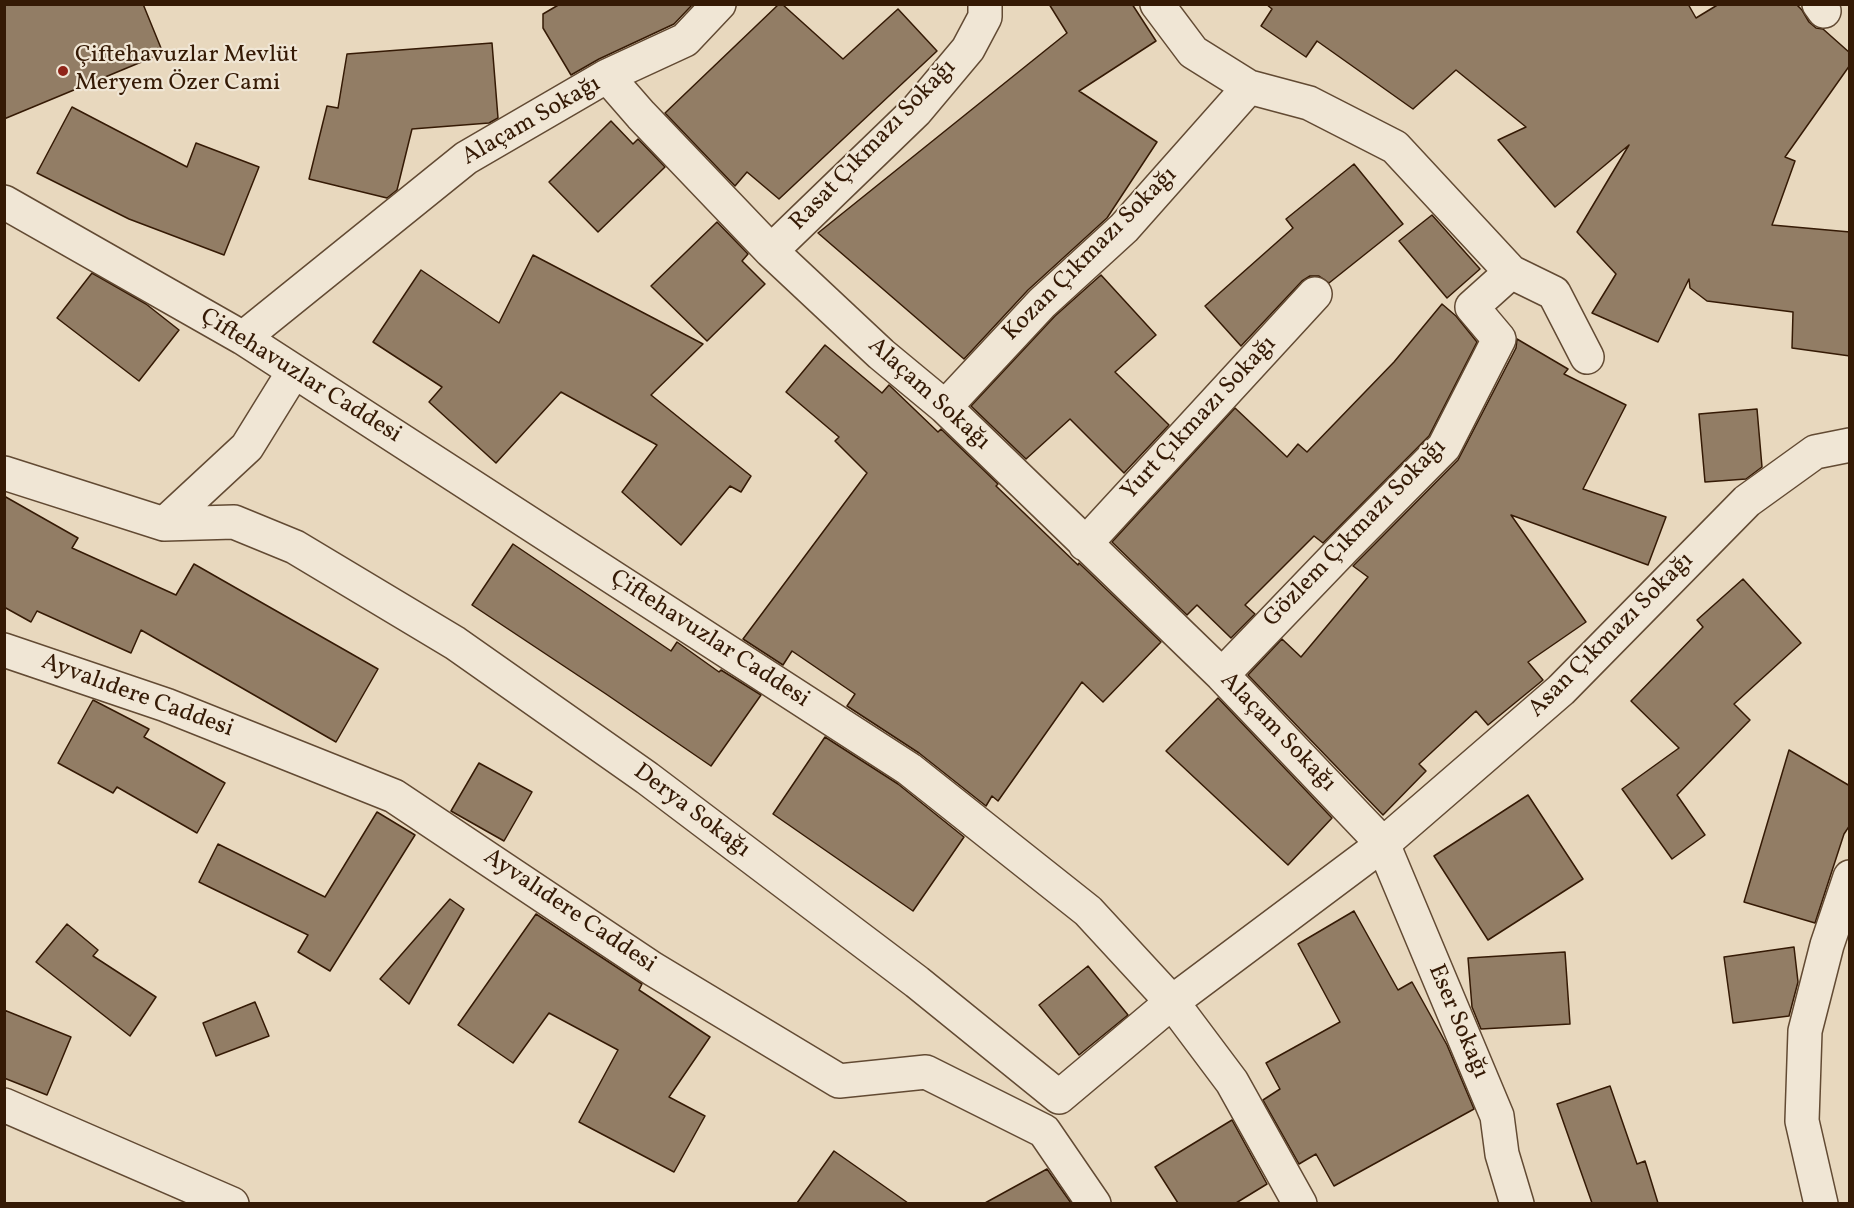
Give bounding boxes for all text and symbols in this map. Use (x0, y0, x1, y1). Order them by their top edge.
place label: Çiftehavuzlar Mevlüt Meryem Özer Cami (75, 43, 298, 99)
street label: Rasat Çıkmazı Sokağı (785, 54, 963, 238)
marker: Çiftehavuzlar Mevlüt Meryem Özer Cami (56, 64, 70, 78)
street label: Alaçam Sokağı (458, 71, 606, 173)
street label: Kozan Çıkmazı Sokağı (998, 162, 1184, 348)
street label: Çiftehavuzlar Caddesi (194, 303, 406, 451)
street label: Yurt Çıkmazı Sokağı (1116, 331, 1284, 507)
street label: Alaçam Sokağı (861, 332, 995, 458)
street label: Gözlem Çıkmazı Sokağı (1259, 434, 1453, 634)
street label: Asan Çıkmazı Sokağı (1523, 547, 1701, 725)
street label: Çiftehavuzlar Caddesi (604, 565, 814, 715)
street label: Ayvalıdere Caddesi (37, 649, 237, 745)
street label: Alaçam Sokağı (1213, 667, 1341, 799)
street label: Derya Sokağı (627, 759, 755, 865)
street label: Ayvalıdere Caddesi (477, 844, 661, 980)
street label: Eser Sokağı (1420, 961, 1494, 1083)

